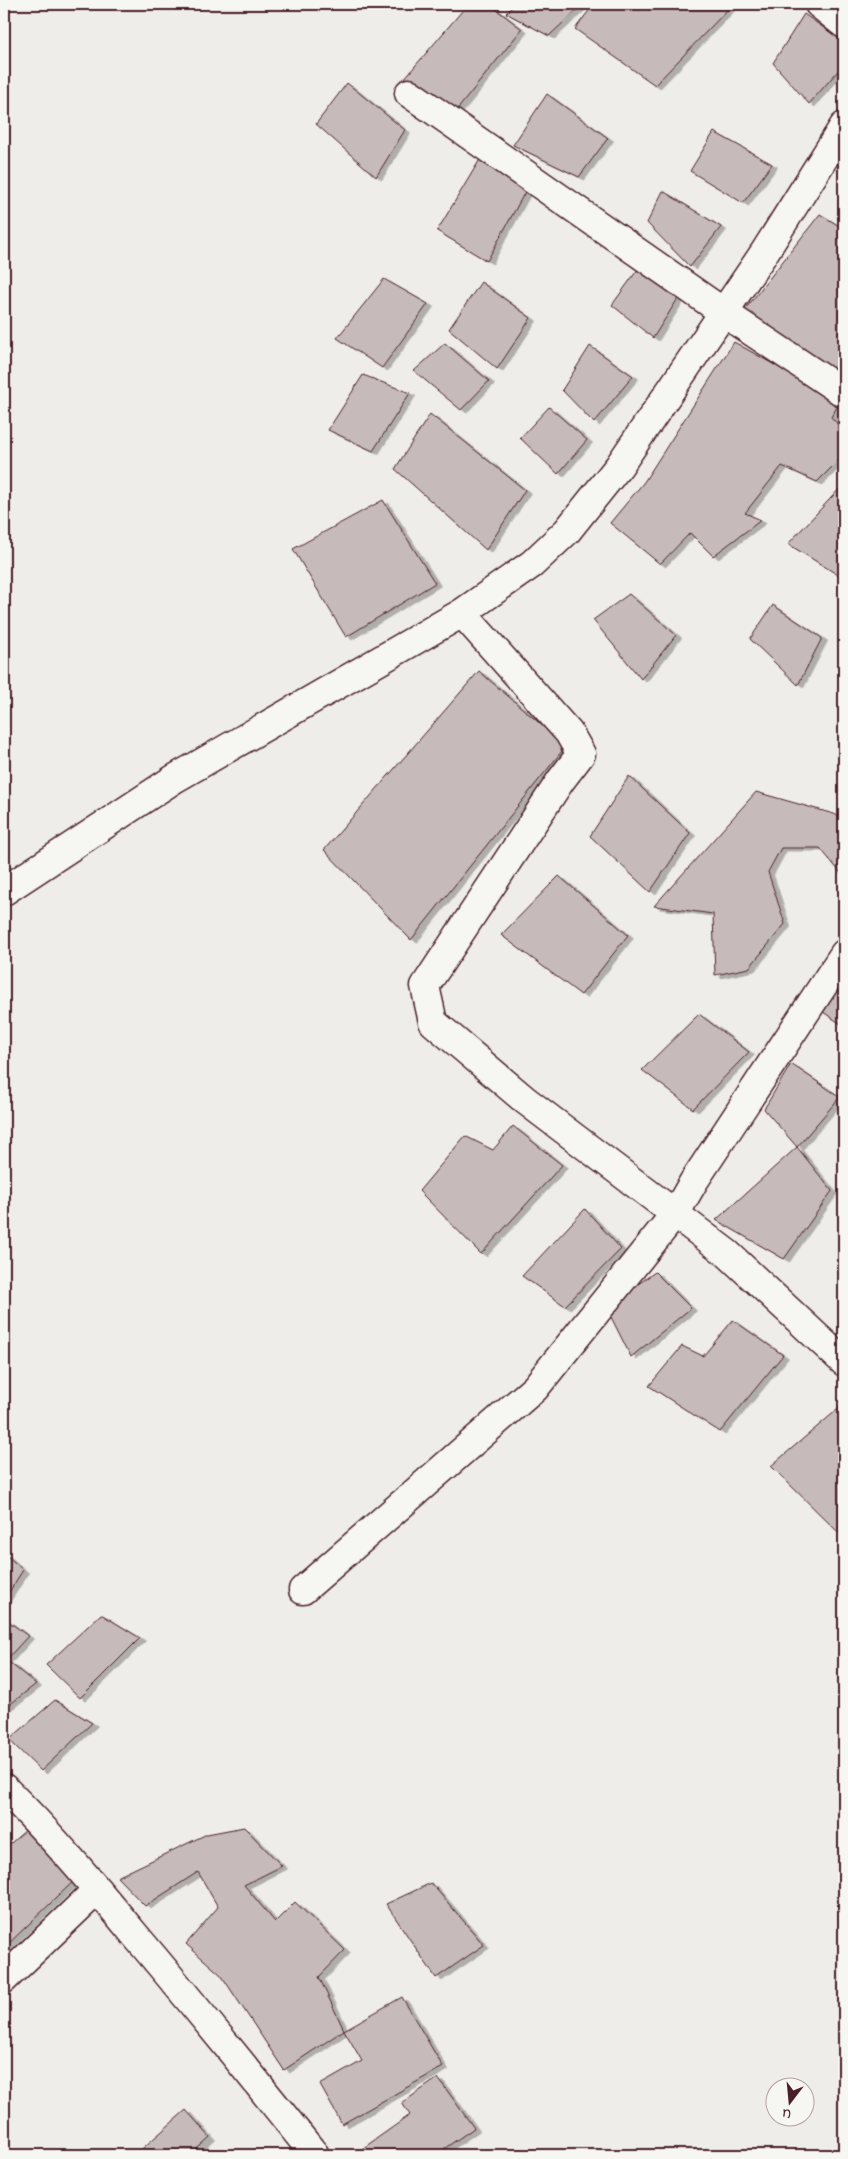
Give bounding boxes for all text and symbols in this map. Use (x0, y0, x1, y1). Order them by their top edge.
north arrow (766, 2076, 816, 2126)
text: U (780, 2102, 794, 2124)

